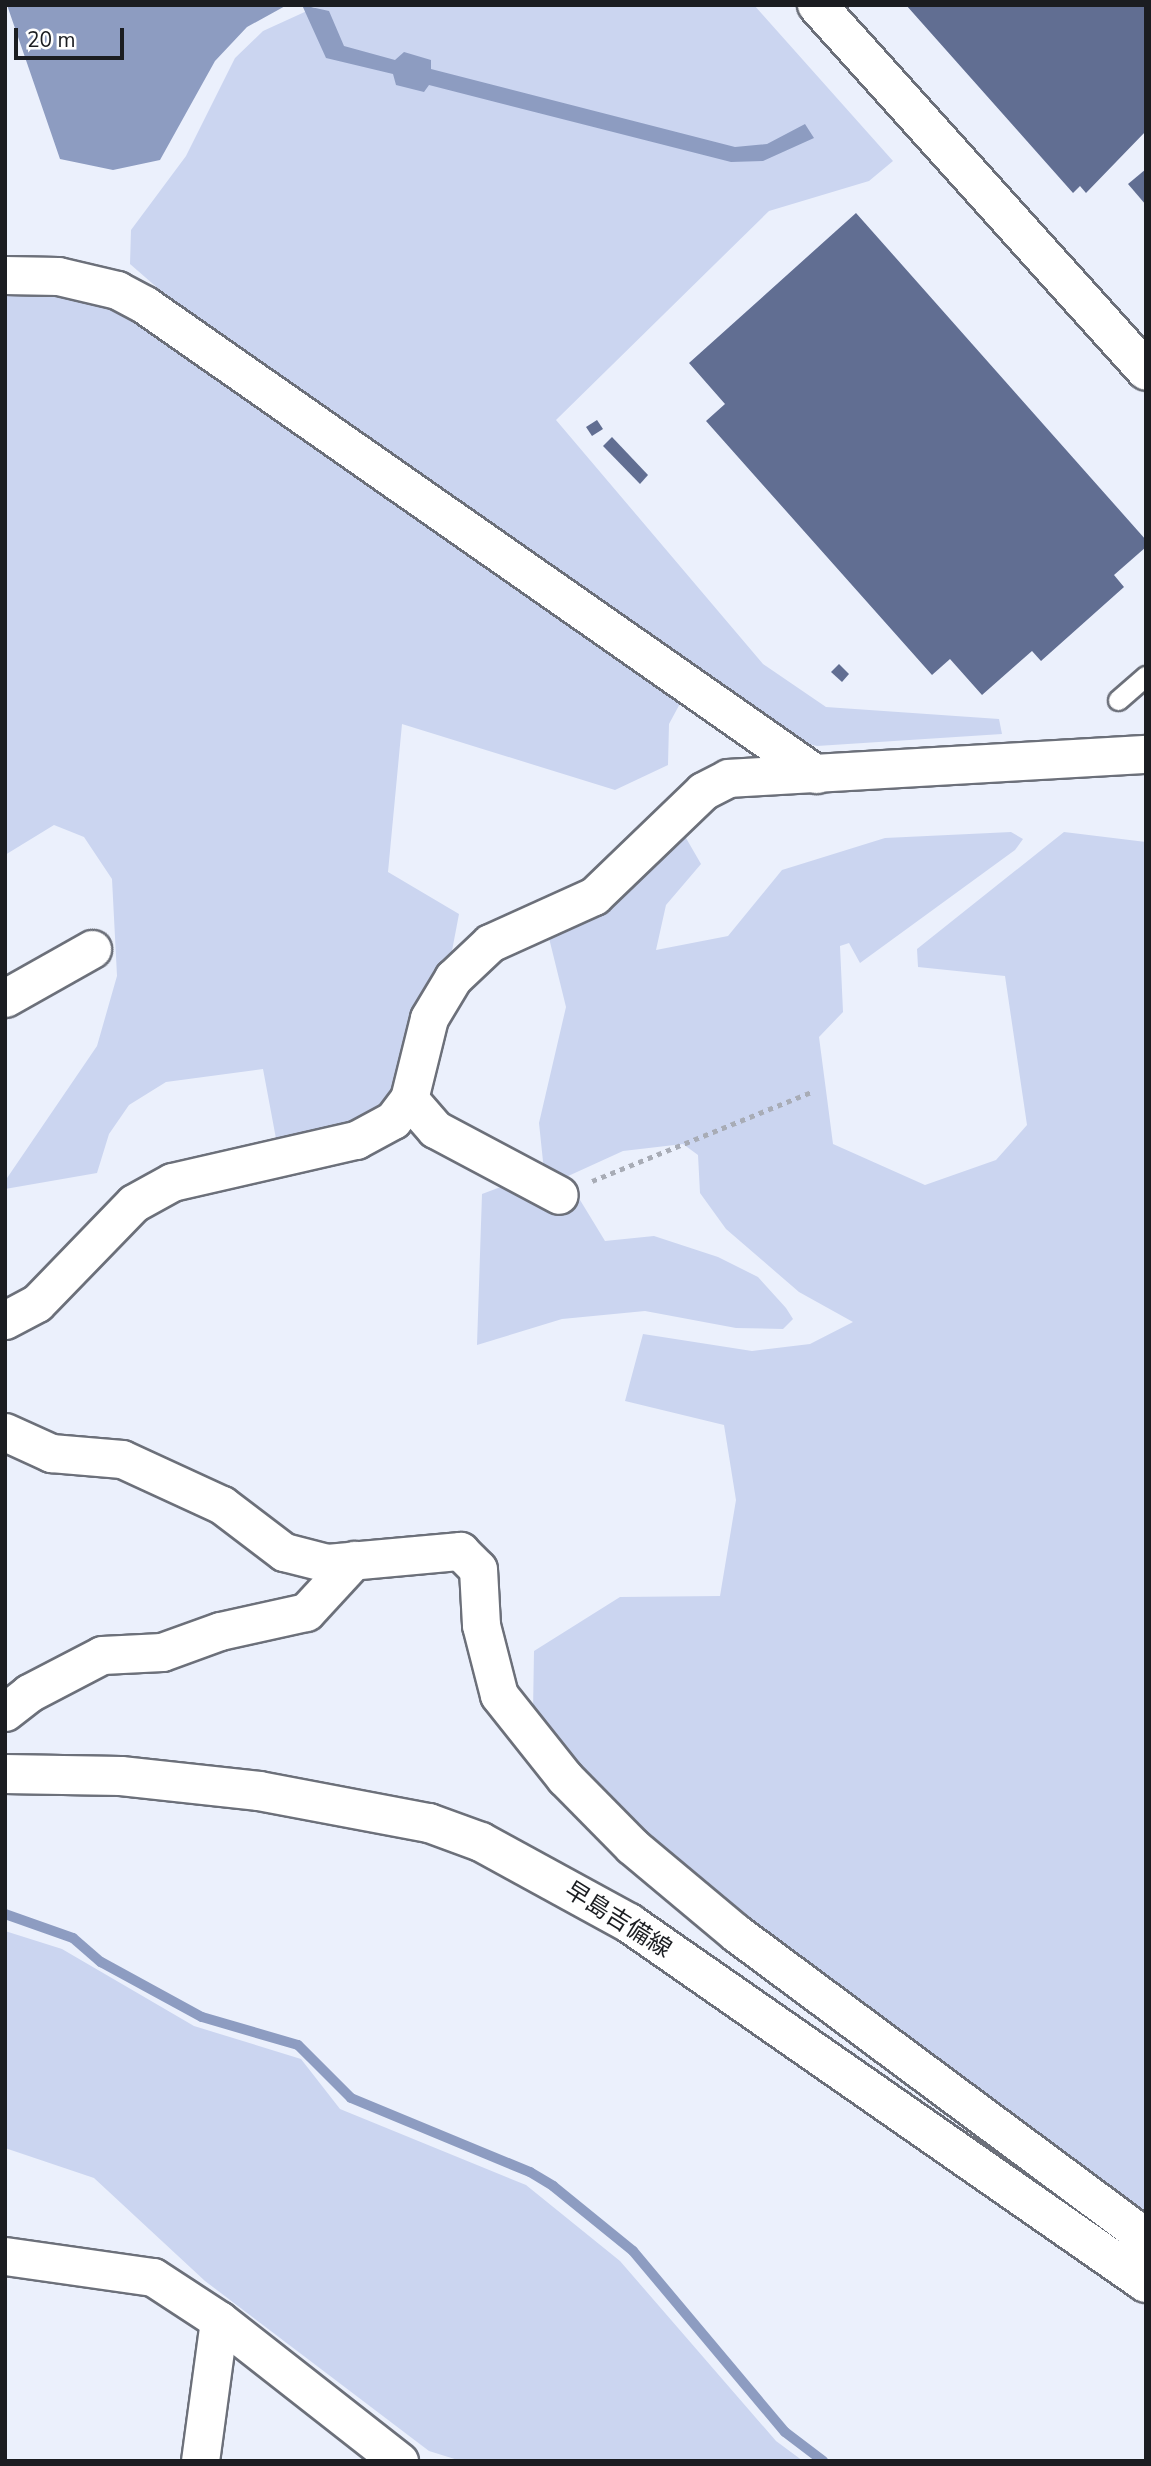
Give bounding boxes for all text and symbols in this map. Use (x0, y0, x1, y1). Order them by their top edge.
scale bar (18, 14, 128, 58)
text: 20 m (27, 26, 76, 54)
street label: 早島吉備線 (559, 1876, 677, 1964)

